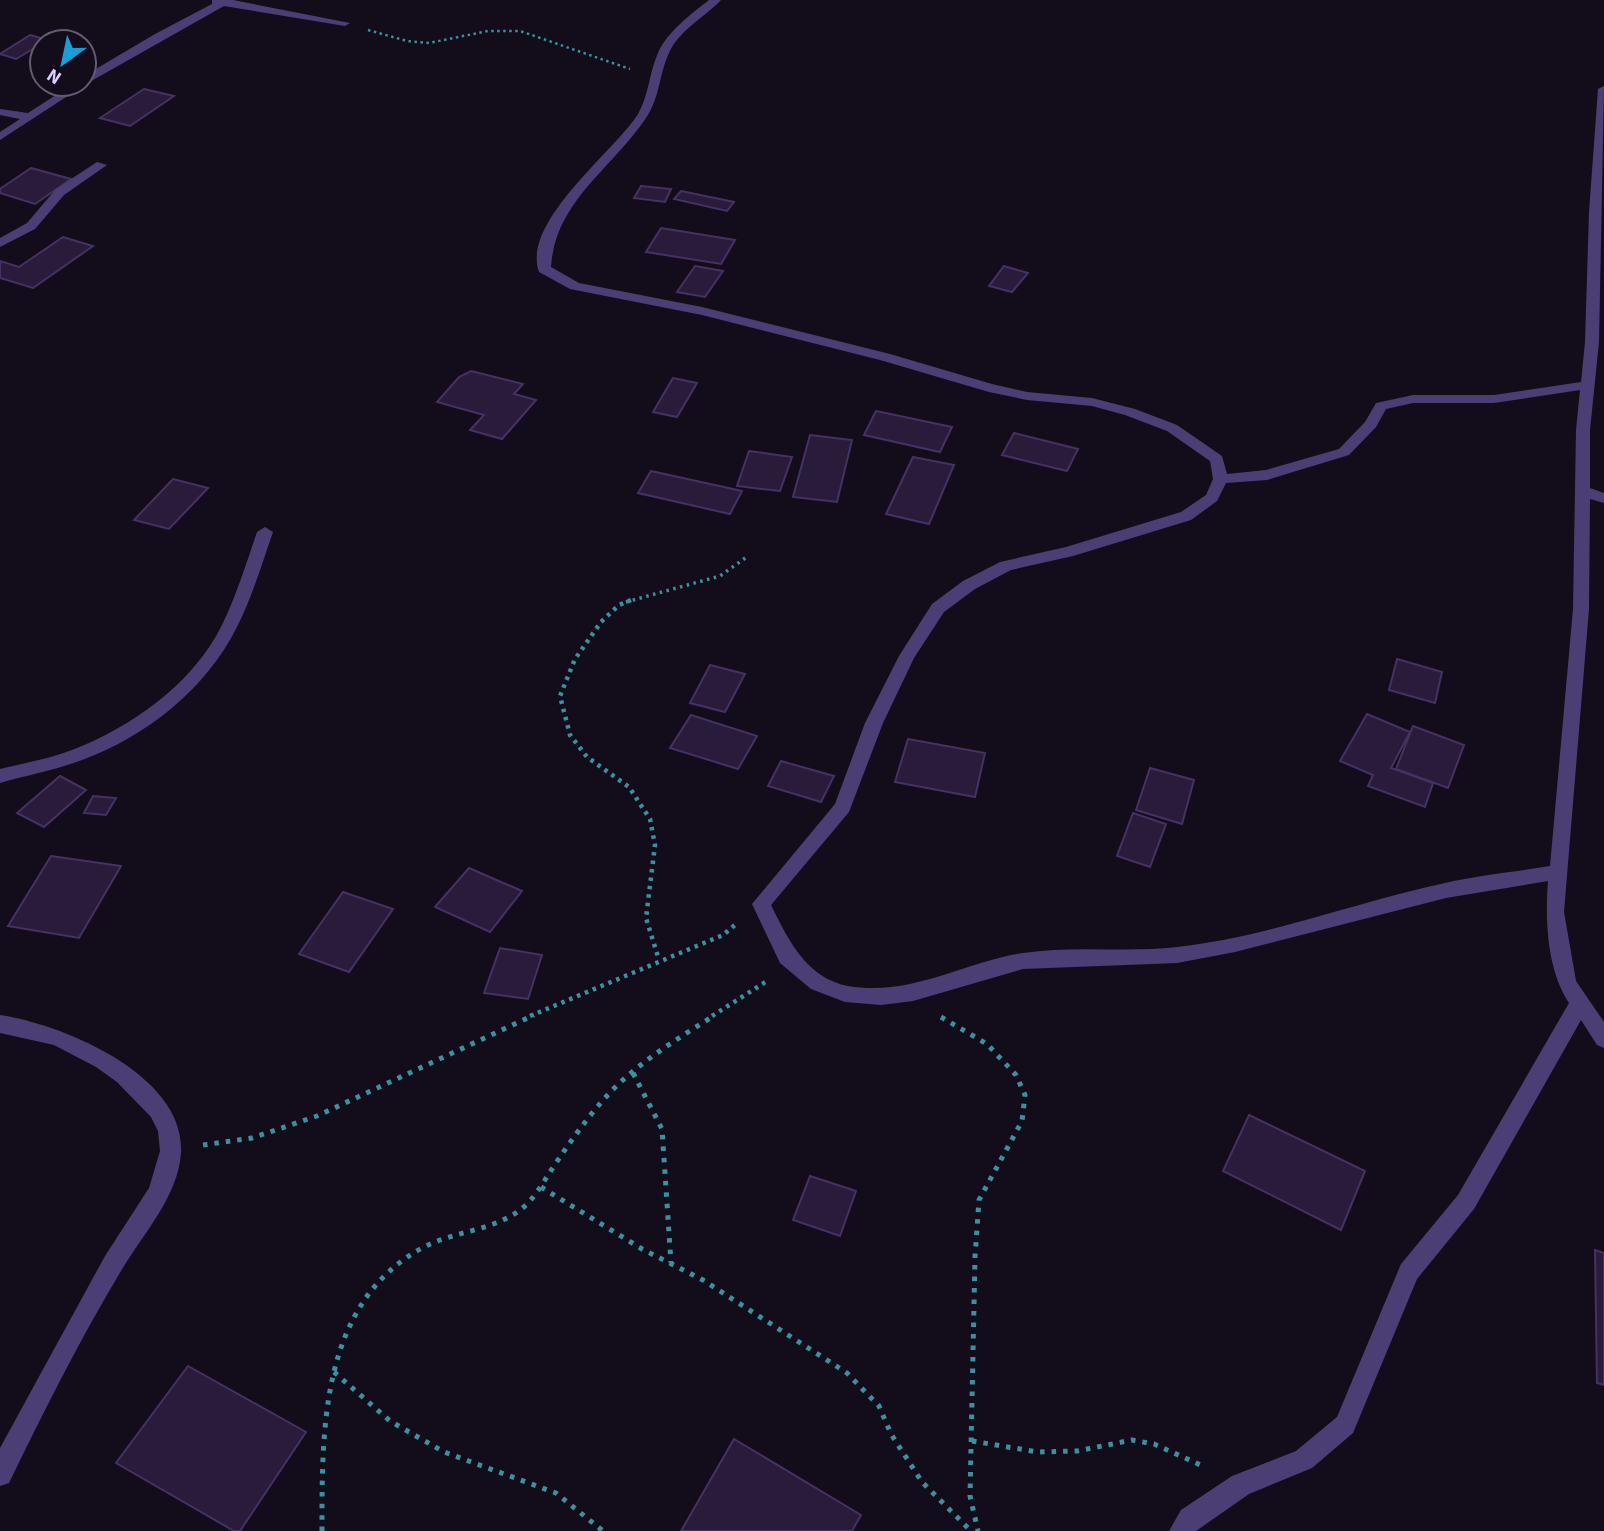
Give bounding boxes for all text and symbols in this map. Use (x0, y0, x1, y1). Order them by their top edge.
north arrow (28, 28, 98, 98)
text: N (42, 61, 67, 91)

